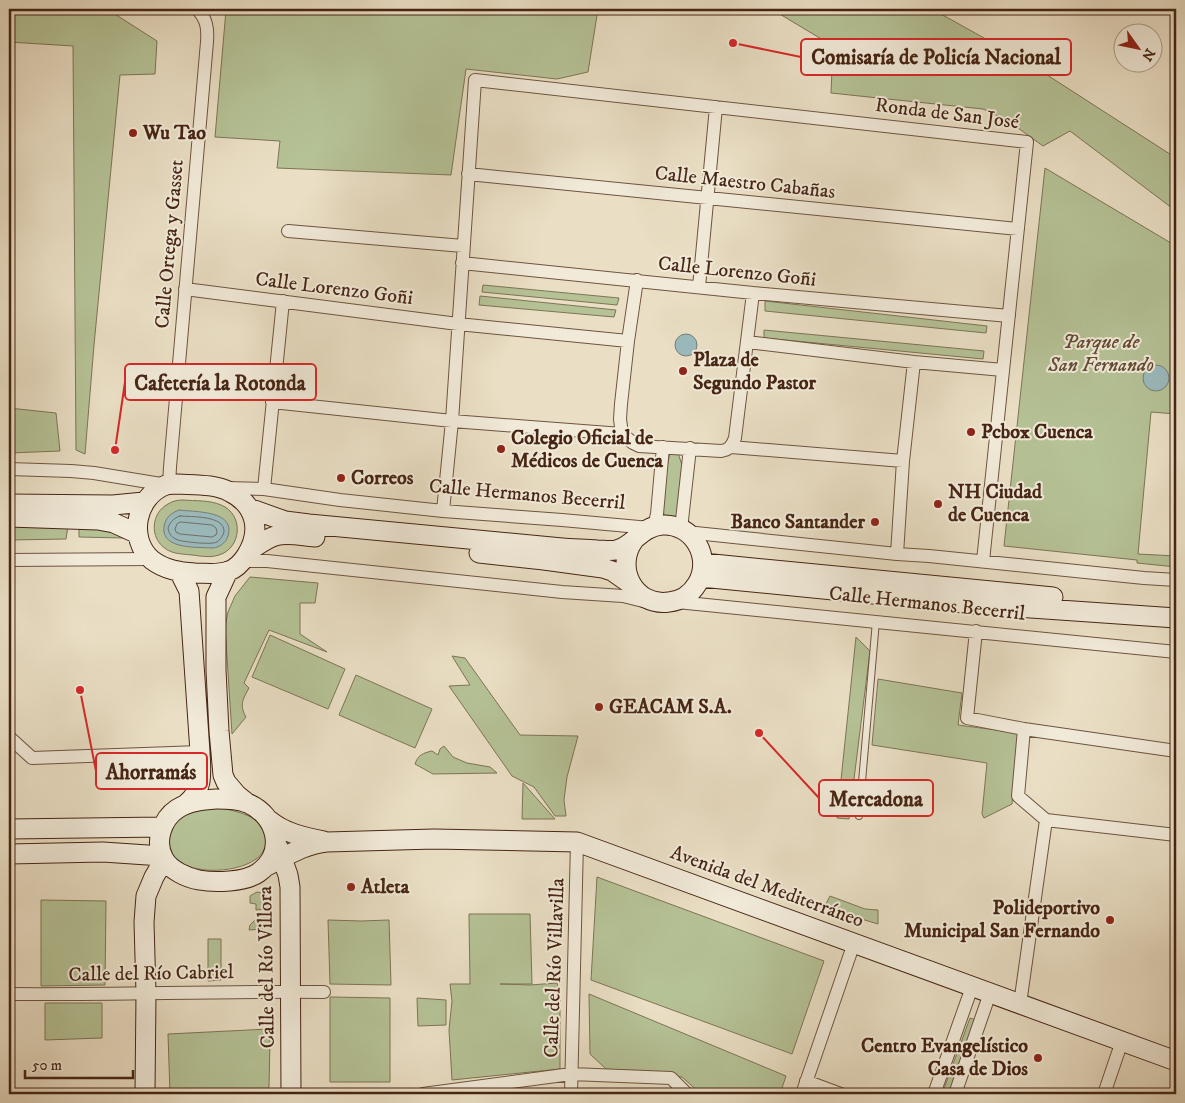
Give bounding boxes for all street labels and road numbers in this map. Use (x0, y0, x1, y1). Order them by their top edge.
street label: Ronda de San José (874, 93, 1021, 135)
street label: Calle Ortega y Gasset (150, 159, 190, 329)
street label: Calle Maestro Cabañas (654, 161, 837, 205)
street label: Calle Lorenzo Goñi (657, 251, 817, 293)
street label: Calle Lorenzo Goñi (254, 267, 414, 311)
street label: Calle Hermanos Becerril (428, 474, 626, 516)
street label: Calle Hermanos Becerril (828, 581, 1026, 627)
street label: Avenida del Mediterráneo (667, 840, 867, 934)
street label: Calle del Río Villavilla (539, 877, 571, 1058)
street label: Calle del Río Villora (253, 885, 281, 1048)
street label: Calle del Río Cabriel (68, 960, 234, 988)

